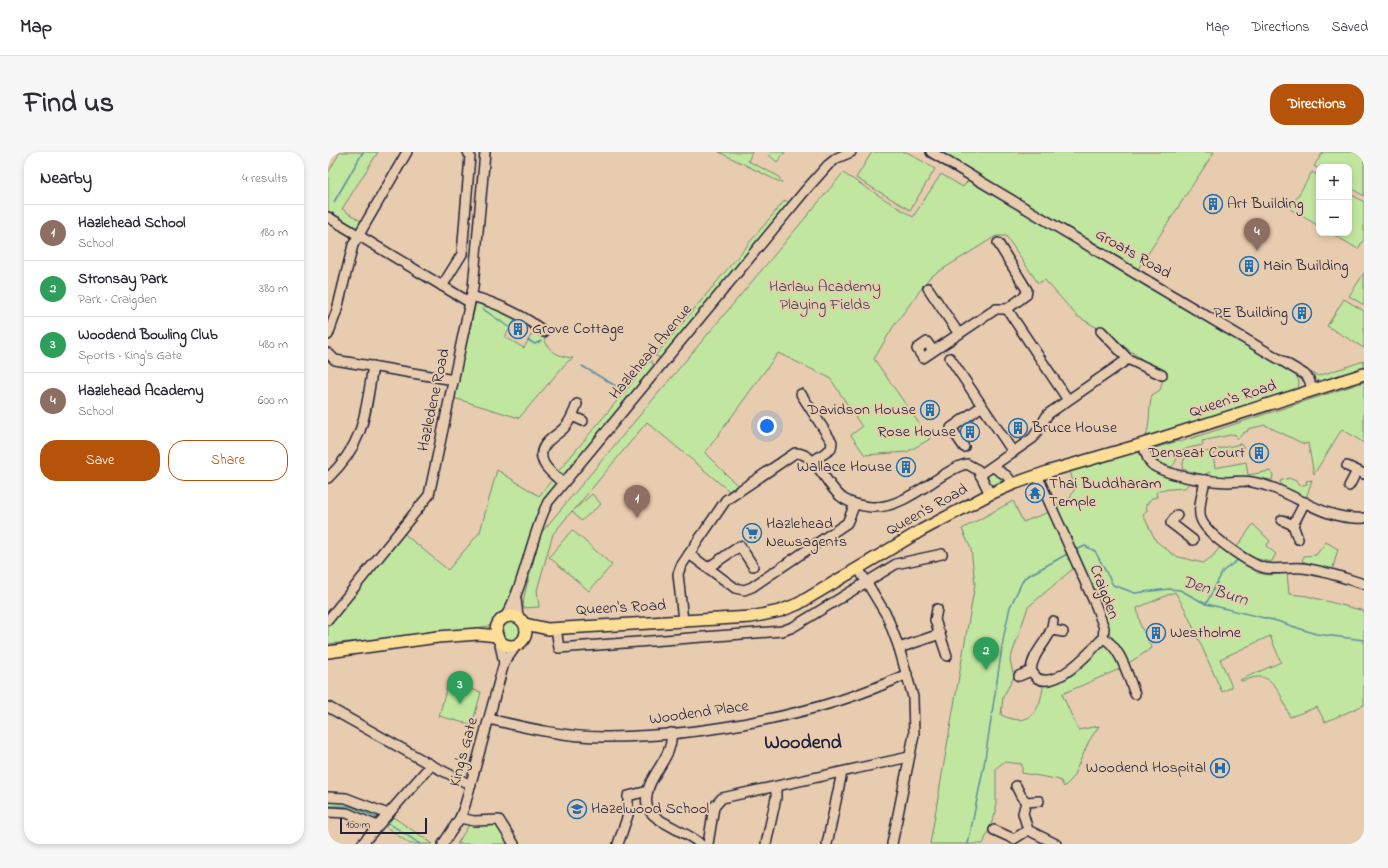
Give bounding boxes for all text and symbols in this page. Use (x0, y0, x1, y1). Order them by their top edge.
text: Map (20, 14, 52, 41)
text: Map (1206, 17, 1229, 38)
text: Directions (1251, 17, 1309, 38)
text: Saved (1331, 17, 1368, 38)
text: Find us (24, 84, 114, 125)
button: Directions (1270, 84, 1364, 125)
map controls (1316, 164, 1352, 236)
button: + (1316, 164, 1352, 200)
text: Nearby (40, 166, 92, 191)
text: 4 results (242, 169, 288, 188)
place label: Art Building (1227, 192, 1304, 216)
building icon: Art Building (1202, 193, 1224, 215)
button: − (1316, 200, 1352, 236)
text: Hazlehead School (78, 212, 186, 234)
pin: 4 (1244, 218, 1270, 251)
text: 1 (51, 223, 55, 242)
text: 180 m (260, 223, 288, 242)
street label: Groats Road (1091, 223, 1175, 285)
text: School (78, 234, 114, 253)
place label: Main Building (1263, 254, 1349, 278)
building icon: Main Building (1238, 255, 1260, 277)
text: Stronsay Park (78, 268, 167, 290)
park label: Harlaw Academy Playing Fields (769, 275, 881, 317)
text: 2 (50, 279, 56, 298)
text: 380 m (259, 279, 288, 298)
text: Park · Craigden (78, 290, 157, 309)
street label: Hazlehead Avenue (604, 298, 699, 405)
place label: PE Building (1214, 301, 1288, 325)
building icon: PE Building (1291, 302, 1313, 324)
place label: Grove Cottage (532, 317, 625, 341)
building icon: Grove Cottage (507, 318, 529, 340)
text: Woodend Bowling Club (78, 324, 218, 346)
text: 3 (50, 335, 56, 354)
text: 480 m (259, 335, 288, 354)
text: Sports · King's Gate (78, 346, 182, 365)
street label: Hazledene Road (411, 346, 457, 454)
street label: Queen's Road (1186, 374, 1280, 424)
text: Hazlehead Academy (78, 380, 204, 402)
text: 4 (50, 391, 56, 410)
text: 600 m (258, 391, 288, 410)
place label: Davidson House (806, 398, 917, 422)
building icon: Davidson House (919, 399, 941, 421)
text: School (78, 402, 114, 421)
your location (757, 416, 777, 436)
place label: Bruce House (1031, 416, 1118, 440)
building icon: Bruce House (1007, 417, 1029, 439)
place label: Rose House (877, 420, 957, 444)
building icon: Rose House (959, 421, 981, 443)
button: Save (40, 440, 160, 481)
button: Share (168, 440, 288, 481)
place label: Denseat Court (1147, 441, 1246, 465)
building icon: Denseat Court (1248, 442, 1270, 464)
place label: Wallace House (797, 455, 893, 479)
building icon: Wallace House (895, 456, 917, 478)
place label: Thai Buddharam Temple (1049, 472, 1161, 514)
street label: Queen's Road (882, 478, 972, 542)
temple icon: Thai Buddharam Temple (1024, 482, 1046, 504)
pin: 1 (624, 485, 650, 518)
place label: Hazlehead Newsagents (766, 512, 847, 554)
supermarket icon: Hazlehead Newsagents (741, 522, 763, 544)
street label: Craigden (1083, 561, 1125, 623)
water label: Den Burn (1179, 569, 1252, 613)
street label: Queen's Road (575, 594, 667, 622)
place label: Westholme (1170, 621, 1242, 645)
building icon: Westholme (1145, 622, 1167, 644)
pin: 2 (973, 637, 999, 670)
pin: 3 (447, 671, 473, 704)
street label: Woodend Place (648, 694, 751, 732)
street label: King's Gate (443, 714, 485, 789)
district label: Woodend (764, 729, 843, 758)
place label: Woodend Hospital (1086, 756, 1206, 780)
hospital icon: Woodend Hospital (1209, 757, 1231, 779)
place label: Hazelwood School (591, 797, 710, 821)
school or university icon: Hazelwood School (566, 798, 588, 820)
scale bar (340, 816, 427, 835)
text: 100 m (346, 817, 370, 833)

